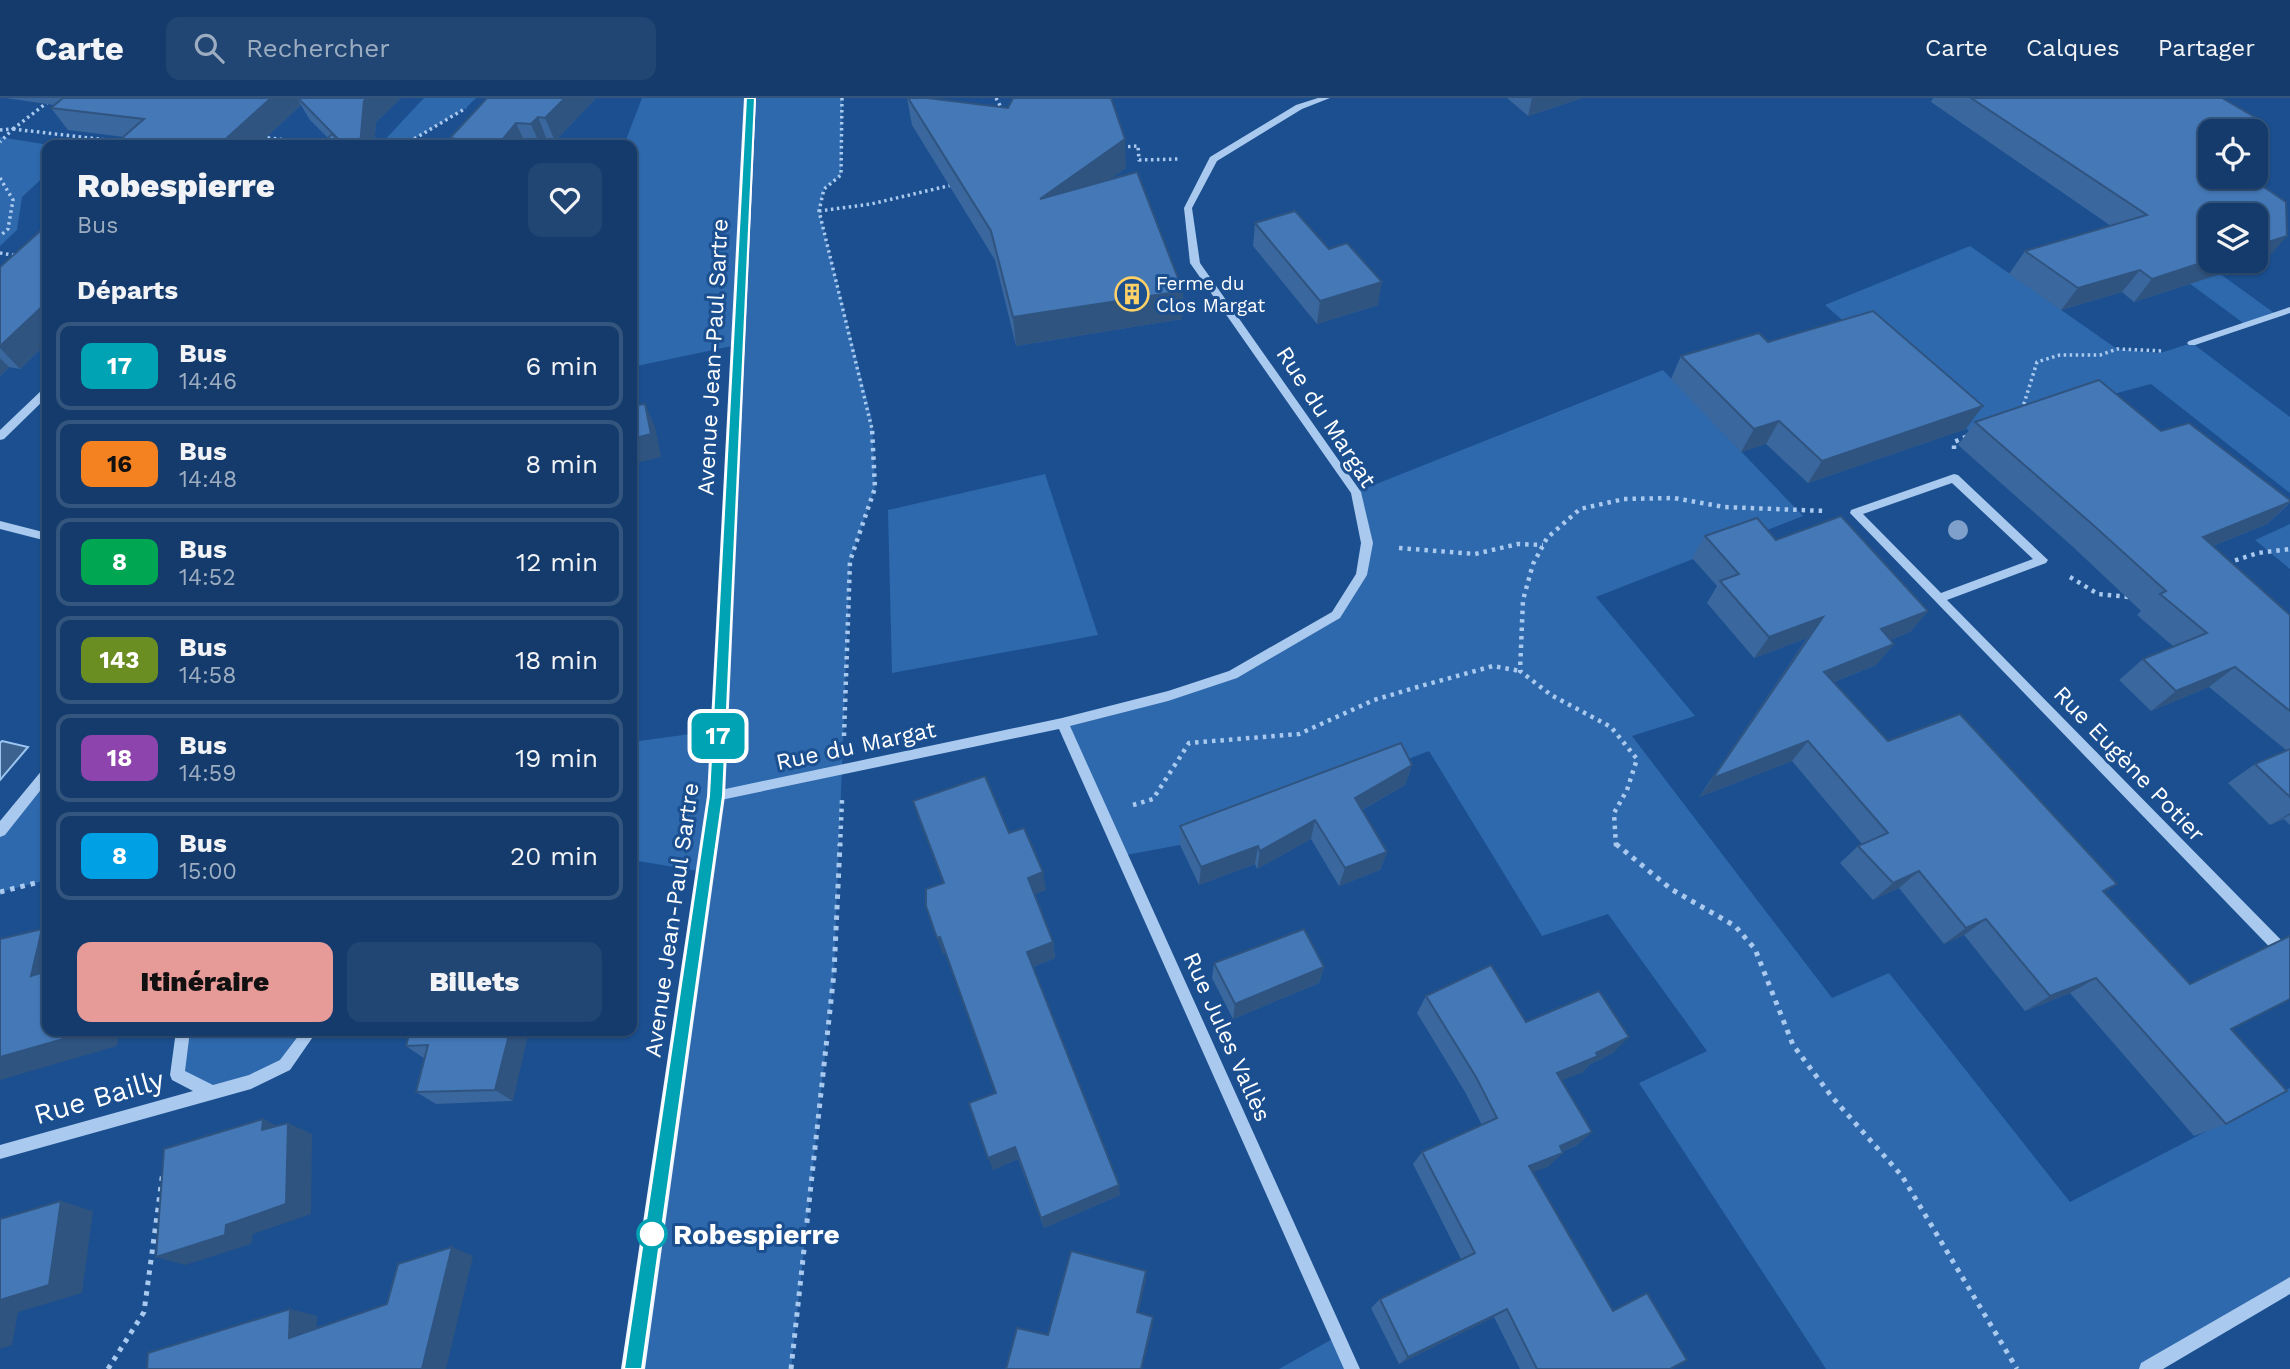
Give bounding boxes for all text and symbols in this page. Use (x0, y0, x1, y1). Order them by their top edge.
search box (166, 17, 656, 80)
text: Carte (35, 29, 124, 68)
icon: search (190, 29, 228, 67)
text: Rechercher (246, 33, 390, 63)
text: Carte (1925, 34, 1988, 62)
text: Calques (2026, 34, 2120, 62)
text: Partager (2158, 34, 2255, 62)
map controls (2198, 119, 2268, 273)
button: locate (2198, 119, 2268, 189)
button: heart (528, 163, 602, 237)
text: Robespierre (77, 166, 275, 205)
button: layers (2198, 203, 2268, 273)
text: Bus (77, 212, 118, 239)
street label: Avenue Jean-Paul Sartre (692, 218, 734, 496)
place label: Ferme du Clos Margat (1156, 272, 1265, 317)
text: Départs (77, 275, 178, 305)
building icon: Ferme du Clos Margat (1113, 275, 1151, 313)
text: Bus (179, 338, 227, 368)
street label: Rue du Margat (1270, 341, 1382, 493)
text: 6 min (526, 351, 598, 381)
text: 17 (107, 352, 132, 380)
text: 14:46 (179, 368, 237, 395)
text: Bus (179, 436, 227, 466)
text: 8 min (525, 449, 598, 479)
text: 16 (107, 450, 132, 478)
text: 14:48 (179, 466, 237, 493)
text: Bus (179, 534, 227, 564)
text: 12 min (516, 547, 598, 577)
text: 8 (112, 548, 127, 576)
text: 14:52 (179, 564, 236, 591)
text: Bus (179, 632, 227, 662)
text: 18 min (515, 645, 598, 675)
text: 143 (99, 646, 140, 674)
text: 14:58 (179, 662, 236, 689)
street label: Rue Eugène Potier (2048, 681, 2210, 847)
line badge: 17 (686, 713, 750, 759)
street label: Rue du Margat (774, 716, 939, 776)
text: 17 (706, 722, 730, 750)
text: Bus (179, 730, 227, 760)
text: 19 min (515, 743, 598, 773)
text: 18 (107, 744, 132, 772)
text: 14:59 (179, 760, 236, 787)
street label: Avenue Jean-Paul Sartre (639, 781, 705, 1059)
text: Bus (179, 828, 227, 858)
text: 20 min (510, 841, 598, 871)
text: 8 (112, 842, 127, 870)
text: 15:00 (179, 858, 237, 885)
button: Itinéraire (77, 942, 333, 1022)
button: Billets (347, 942, 602, 1022)
street label: Rue Jules Vallès (1178, 948, 1276, 1126)
street label: Rue Bailly (30, 1063, 168, 1131)
place label: Robespierre (673, 1218, 840, 1251)
marker: Robespierre (637, 1219, 667, 1249)

